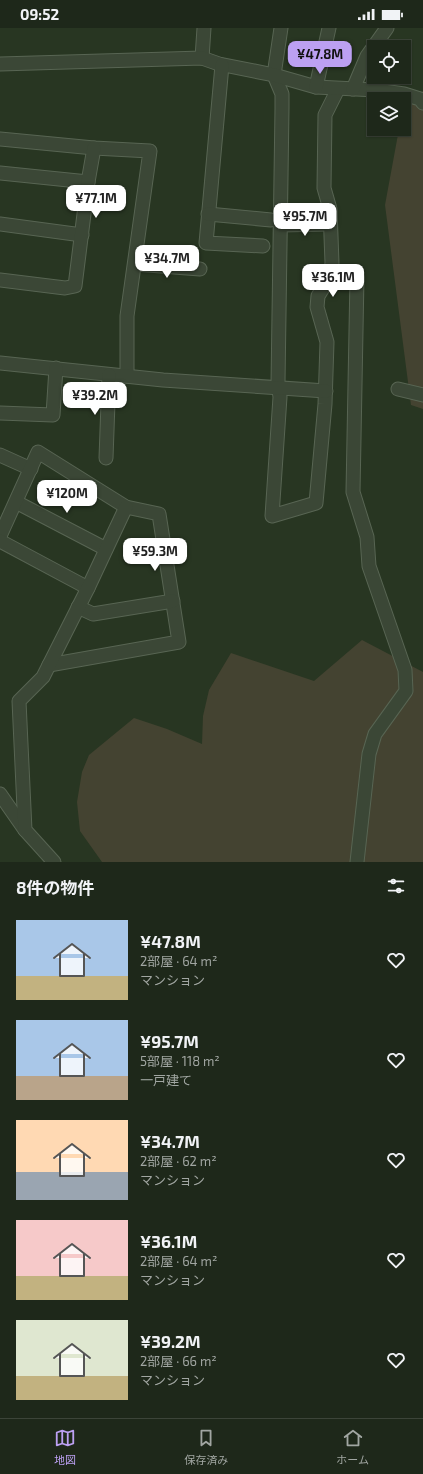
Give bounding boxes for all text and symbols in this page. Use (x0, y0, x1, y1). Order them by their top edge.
text: 09:52 (20, 5, 59, 23)
map controls (367, 40, 411, 136)
button: locate (367, 40, 411, 84)
pin: ¥47.8M (287, 41, 353, 75)
text: ¥47.8M (297, 46, 343, 62)
button: layers (367, 92, 411, 136)
pin: ¥77.1M (63, 185, 129, 219)
text: ¥77.1M (75, 190, 117, 206)
pin: ¥95.7M (272, 203, 338, 237)
text: ¥95.7M (283, 208, 328, 224)
pin: ¥34.7M (134, 245, 200, 279)
text: ¥34.7M (144, 250, 190, 266)
pin: ¥36.1M (300, 264, 366, 298)
text: ¥36.1M (311, 269, 355, 285)
pin: ¥39.2M (62, 382, 128, 416)
text: ¥39.2M (72, 387, 118, 403)
pin: ¥120M (39, 480, 95, 514)
text: ¥120M (46, 485, 88, 501)
pin: ¥59.3M (122, 538, 188, 572)
text: ¥59.3M (132, 543, 178, 559)
icon: filters (385, 875, 407, 897)
text: 8件の物件 (16, 877, 95, 897)
text: ¥47.8M (140, 931, 201, 951)
icon: home (48, 936, 96, 984)
icon: heart (385, 949, 407, 971)
text: 2部屋 · 64 m² (140, 953, 217, 969)
text: マンション (140, 972, 205, 988)
text: ¥95.7M (140, 1031, 199, 1051)
icon: home (48, 1036, 96, 1084)
icon: heart (385, 1049, 407, 1071)
text: 5部屋 · 118 m² (140, 1053, 220, 1069)
text: 一戸建て (140, 1072, 192, 1088)
text: ¥34.7M (140, 1131, 200, 1151)
icon: home (48, 1136, 96, 1184)
icon: heart (385, 1149, 407, 1171)
text: 2部屋 · 62 m² (140, 1153, 217, 1169)
text: マンション (140, 1172, 205, 1188)
text: ¥36.1M (140, 1231, 197, 1251)
icon: home (48, 1236, 96, 1284)
icon: heart (385, 1249, 407, 1271)
text: 2部屋 · 64 m² (140, 1253, 217, 1269)
text: マンション (140, 1272, 205, 1288)
text: ¥39.2M (140, 1331, 201, 1351)
icon: home (48, 1336, 96, 1384)
icon: heart (385, 1349, 407, 1371)
text: 2部屋 · 66 m² (140, 1353, 217, 1369)
text: マンション (140, 1372, 205, 1388)
tab: 地図 (54, 1427, 76, 1467)
tab: 保存済み (184, 1427, 228, 1467)
tab: ホーム (336, 1427, 369, 1467)

